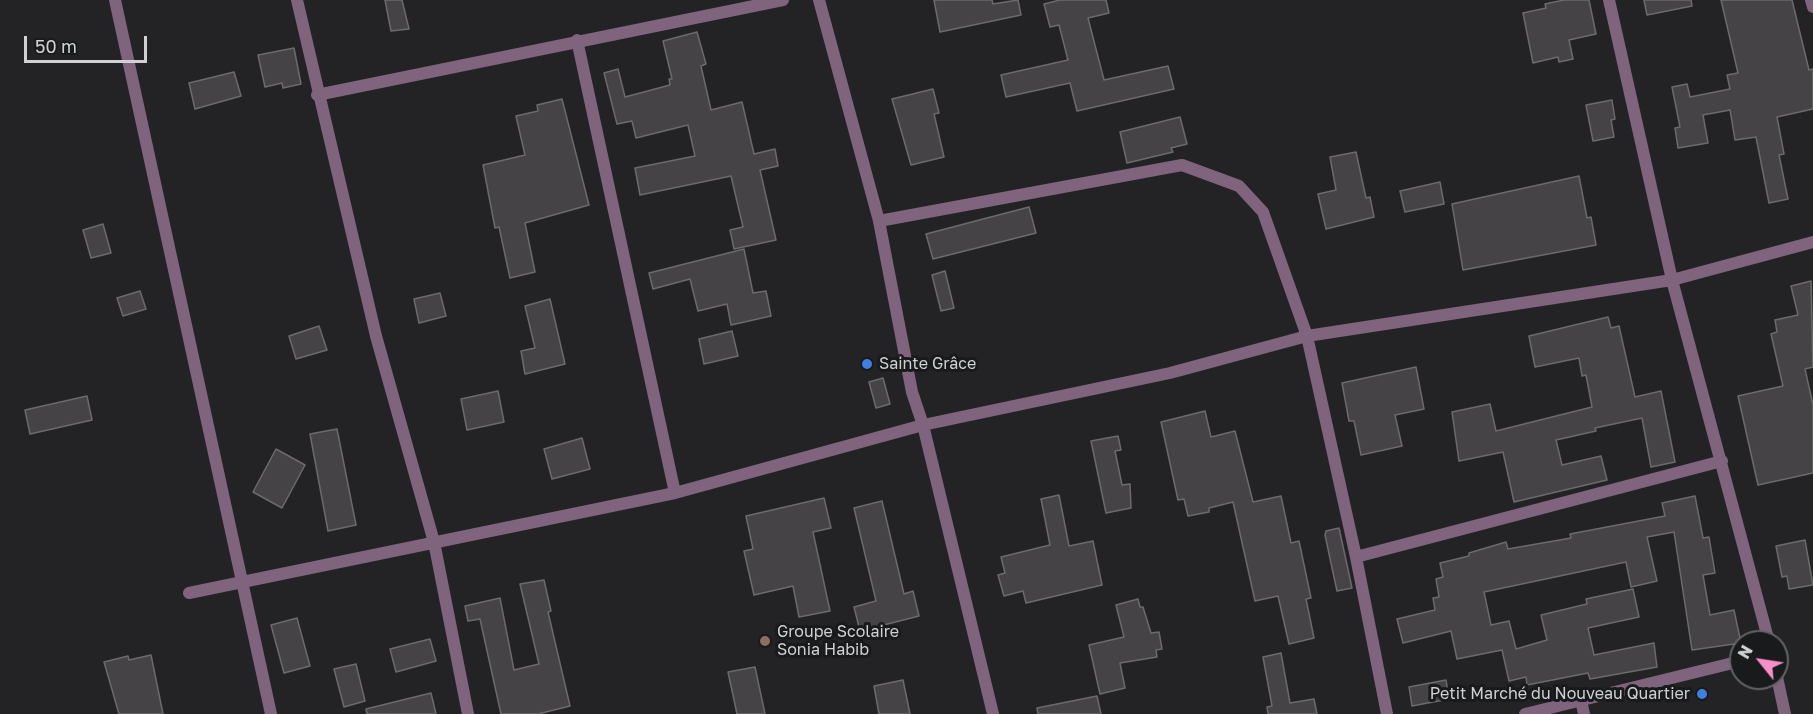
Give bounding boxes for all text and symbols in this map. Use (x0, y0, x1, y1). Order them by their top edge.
scale bar (27, 24, 150, 62)
text: 50 m (35, 35, 77, 57)
place label: Sainte Grâce (879, 354, 976, 374)
marker: Sainte Grâce (860, 357, 874, 371)
place label: Groupe Scolaire Sonia Habib (777, 622, 899, 660)
north arrow (1729, 630, 1789, 690)
marker: Groupe Scolaire Sonia Habib (758, 634, 772, 648)
text: N (1733, 642, 1757, 662)
place label: Petit Marché du Nouveau Quartier (1430, 684, 1690, 704)
marker: Petit Marché du Nouveau Quartier (1695, 687, 1709, 701)

